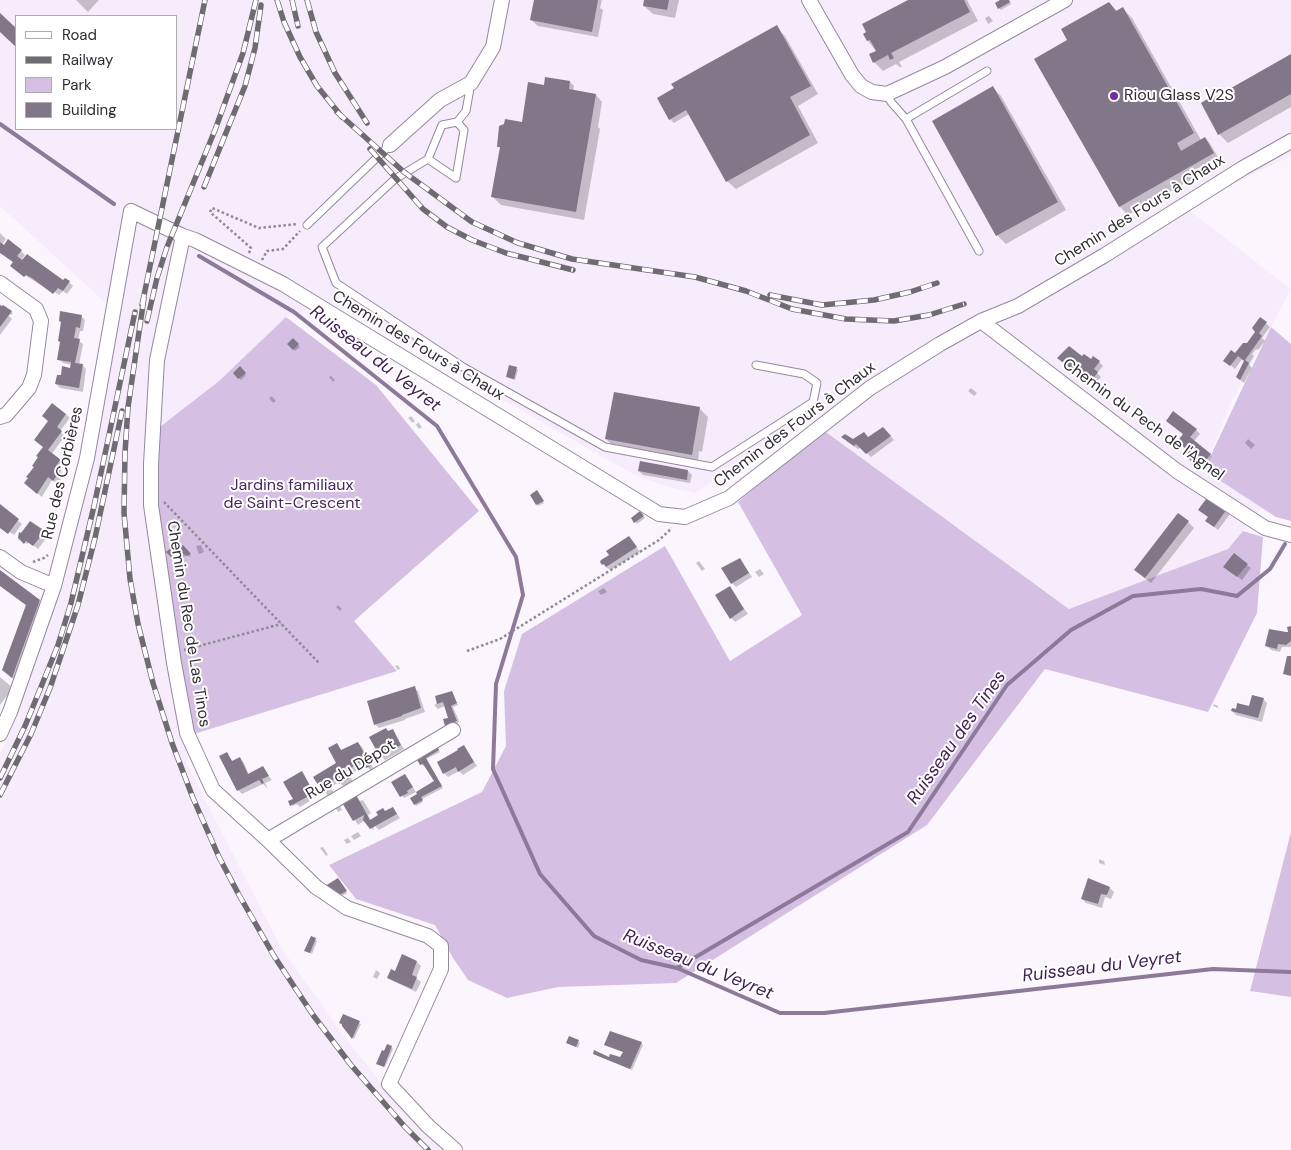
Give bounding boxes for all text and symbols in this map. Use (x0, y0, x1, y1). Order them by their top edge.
legend (15, 15, 178, 130)
text: Road (62, 25, 97, 45)
text: Railway (62, 50, 113, 70)
text: Park (62, 75, 92, 95)
place label: Riou Glass V2S (1124, 86, 1234, 106)
marker: Riou Glass V2S (1108, 90, 1120, 102)
text: Building (62, 100, 117, 120)
street label: Chemin des Fours à Chaux (1051, 151, 1229, 271)
street label: Chemin des Fours à Chaux (329, 287, 507, 405)
water label: Ruisseau du Veyret (305, 301, 445, 417)
street label: Chemin du Pech de l'Agnel (1058, 355, 1228, 485)
street label: Chemin des Fours à Chaux (710, 358, 880, 492)
street label: Rue des Corbières (38, 405, 88, 541)
park label: Jardins familiaux de Saint-Crescent (223, 476, 361, 514)
street label: Chemin du Rec de Las Tinos (162, 519, 214, 729)
water label: Ruisseau des Tines (903, 667, 1011, 809)
street label: Rue du Dépot (303, 736, 399, 804)
water label: Ruisseau du Veyret (620, 925, 776, 1005)
water label: Ruisseau du Veyret (1021, 947, 1183, 987)

